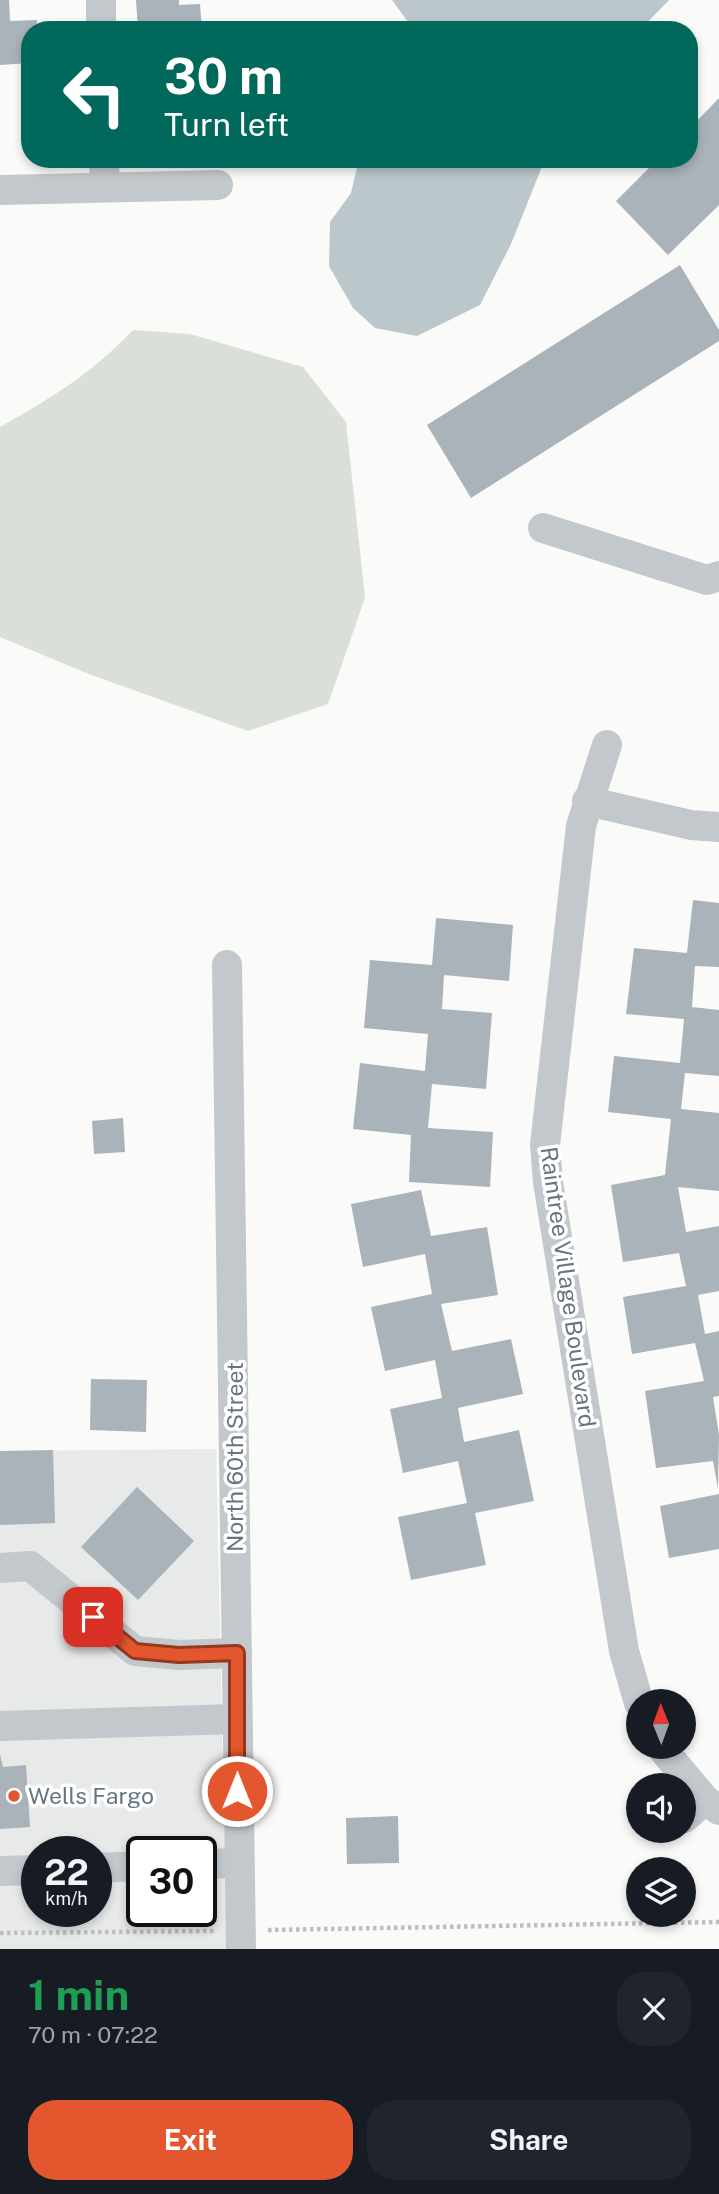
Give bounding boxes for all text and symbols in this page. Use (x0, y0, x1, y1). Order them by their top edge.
text: 30 m (164, 47, 283, 105)
icon: left (49, 49, 140, 140)
text: Turn left (164, 106, 289, 143)
street label: Raintree Village Boulevard (535, 1145, 602, 1429)
street label: North 60th Street (221, 1362, 248, 1552)
pin (63, 1587, 123, 1647)
icon: arrive (74, 1598, 112, 1636)
north arrow (626, 1689, 696, 1759)
map controls (626, 1689, 696, 1927)
position arrow (200, 1754, 274, 1828)
button: sound (626, 1773, 696, 1843)
place label: Wells Fargo (28, 1782, 154, 1809)
marker: Wells Fargo (6, 1788, 22, 1804)
speed limit sign: 30 (126, 1836, 217, 1927)
text: 22 (44, 1852, 89, 1893)
button: layers (626, 1857, 696, 1927)
text: km/h (45, 1888, 88, 1909)
text: 1 min (28, 1970, 129, 2019)
button: close (617, 1972, 691, 2046)
text: 70 m · 07:22 (28, 2021, 158, 2048)
button: Exit (28, 2100, 353, 2180)
button: Share (367, 2100, 691, 2180)

